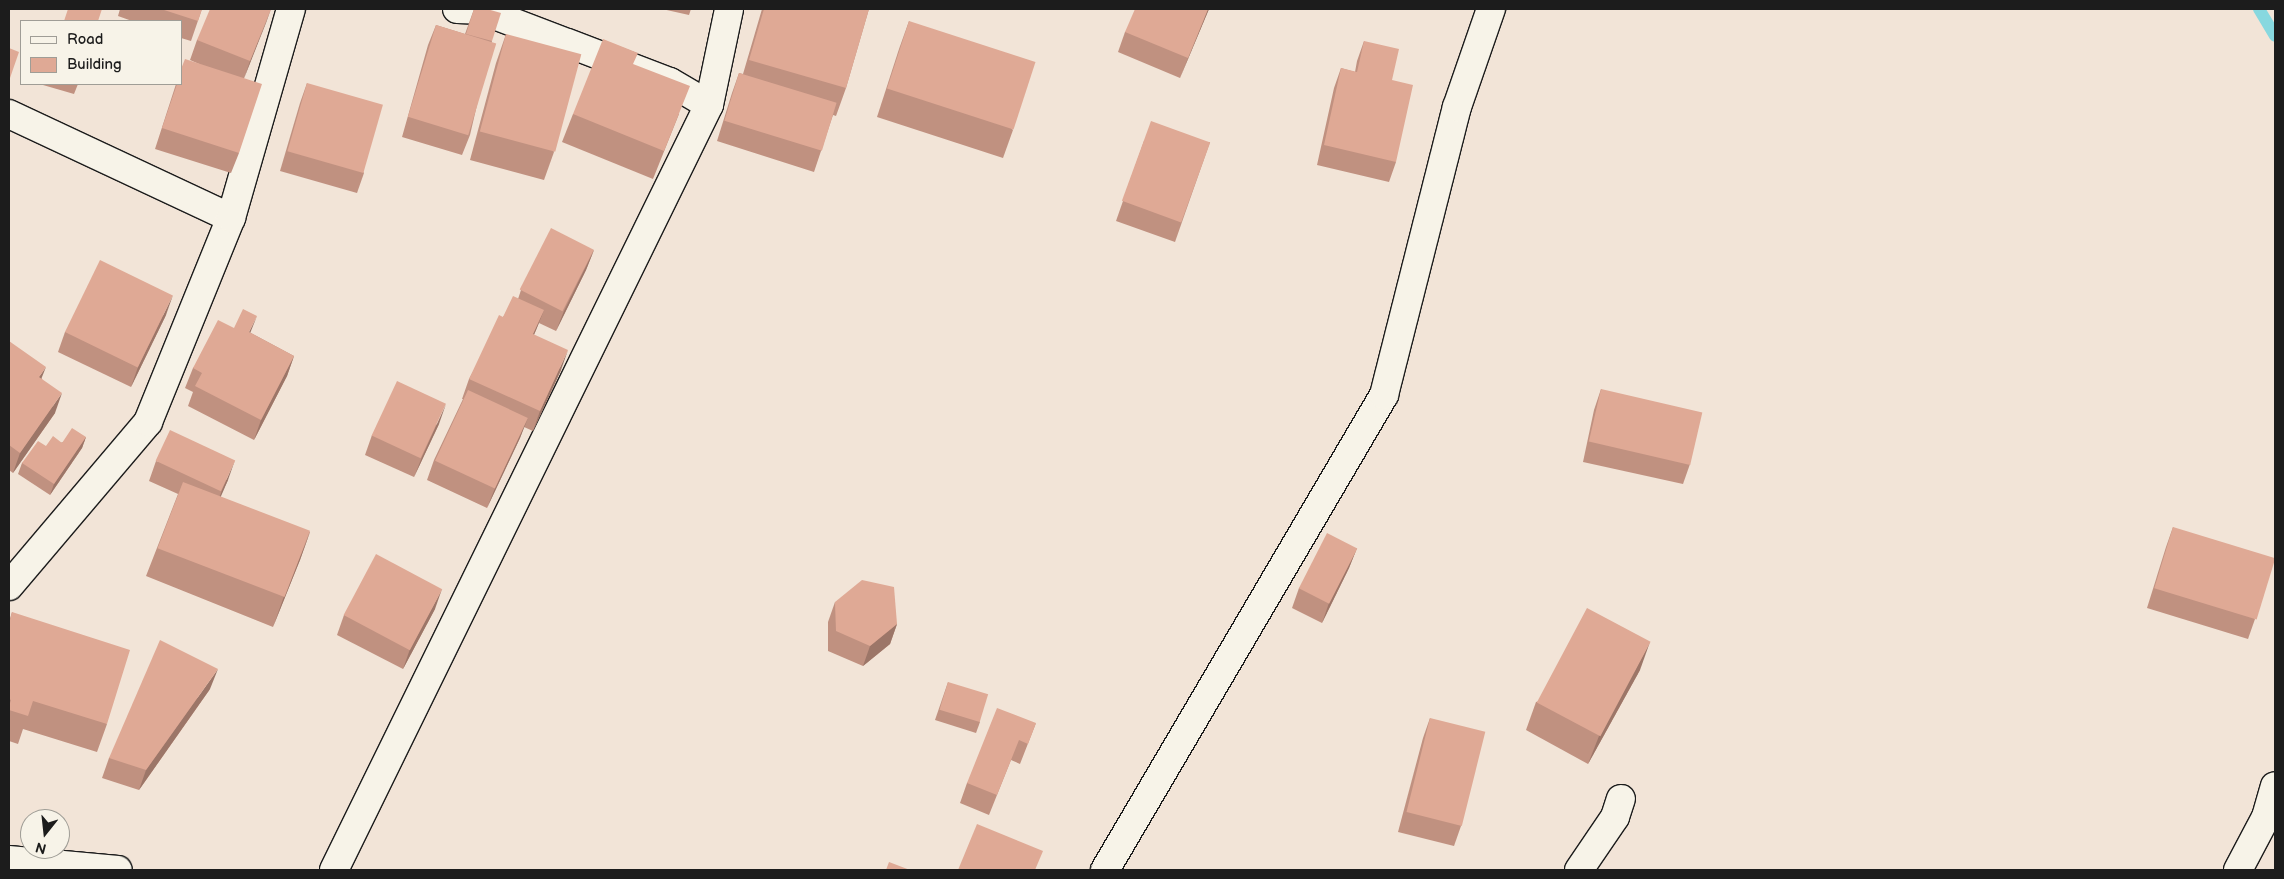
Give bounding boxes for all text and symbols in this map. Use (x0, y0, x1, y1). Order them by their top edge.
legend (20, 20, 182, 85)
text: Road (67, 30, 103, 49)
text: Building (67, 55, 122, 74)
north arrow (20, 809, 70, 859)
text: N (34, 838, 48, 858)

